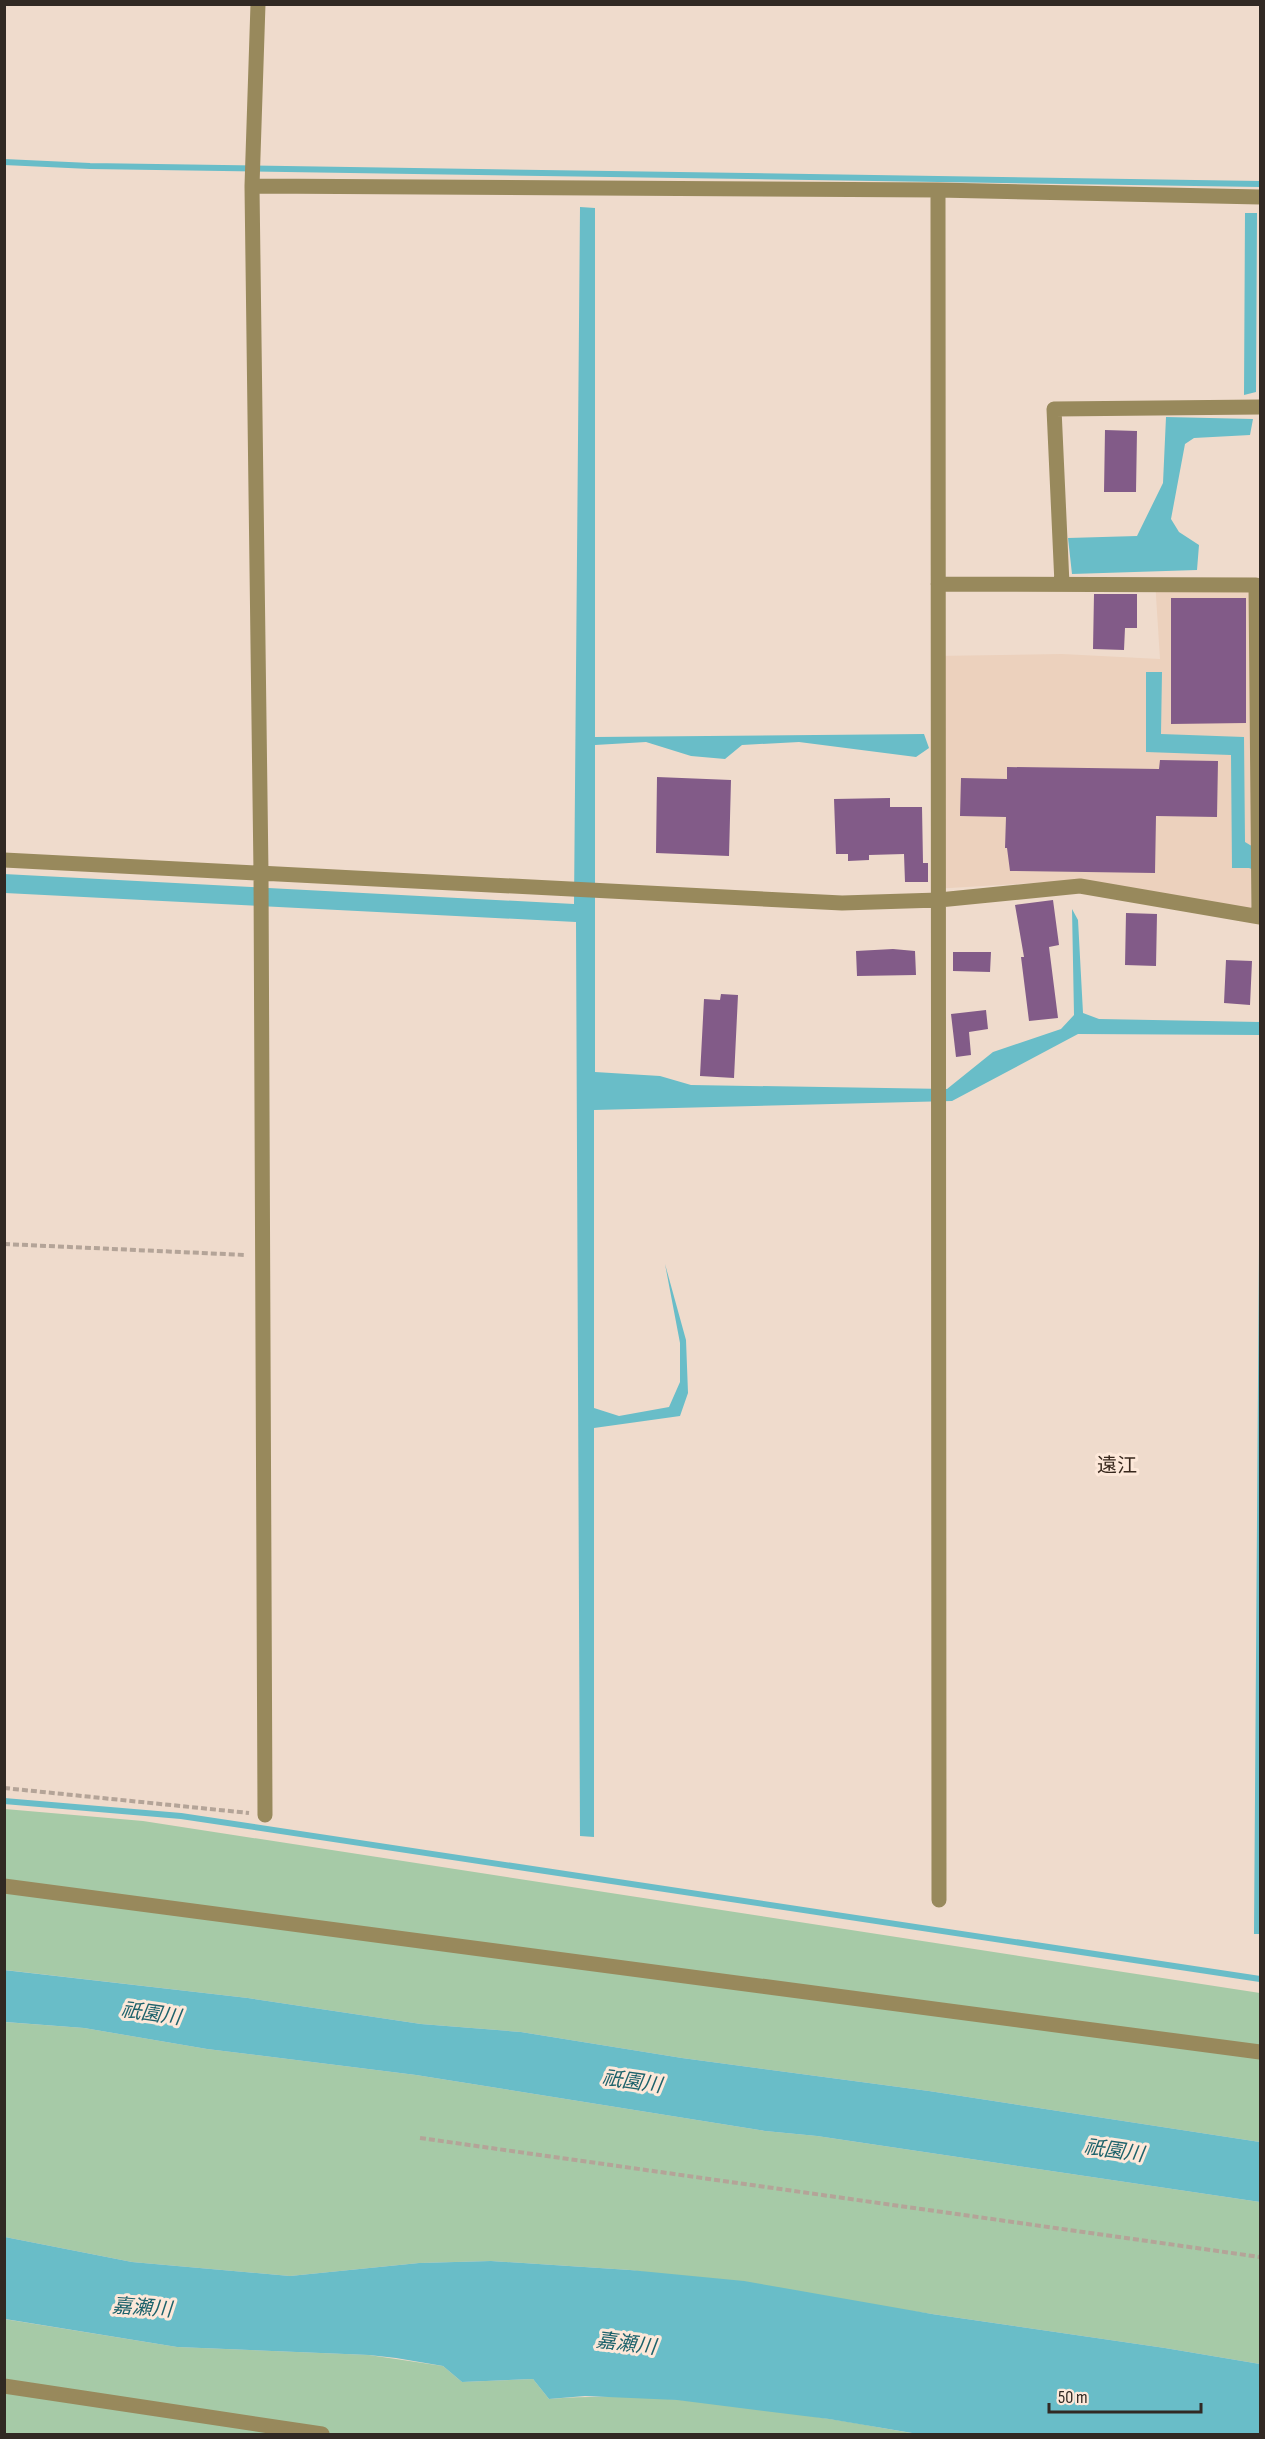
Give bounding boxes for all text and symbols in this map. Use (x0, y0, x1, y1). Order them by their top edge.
district label: 遠江 (1097, 1454, 1137, 1478)
water label: 祇園川 (120, 1998, 184, 2030)
water label: 祇園川 (601, 2066, 665, 2098)
water label: 祇園川 (1083, 2135, 1147, 2167)
water label: 嘉瀬川 (111, 2294, 175, 2322)
water label: 嘉瀬川 (595, 2328, 659, 2360)
scale bar (1049, 2376, 1200, 2414)
text: 50 m (1058, 2387, 1088, 2408)

